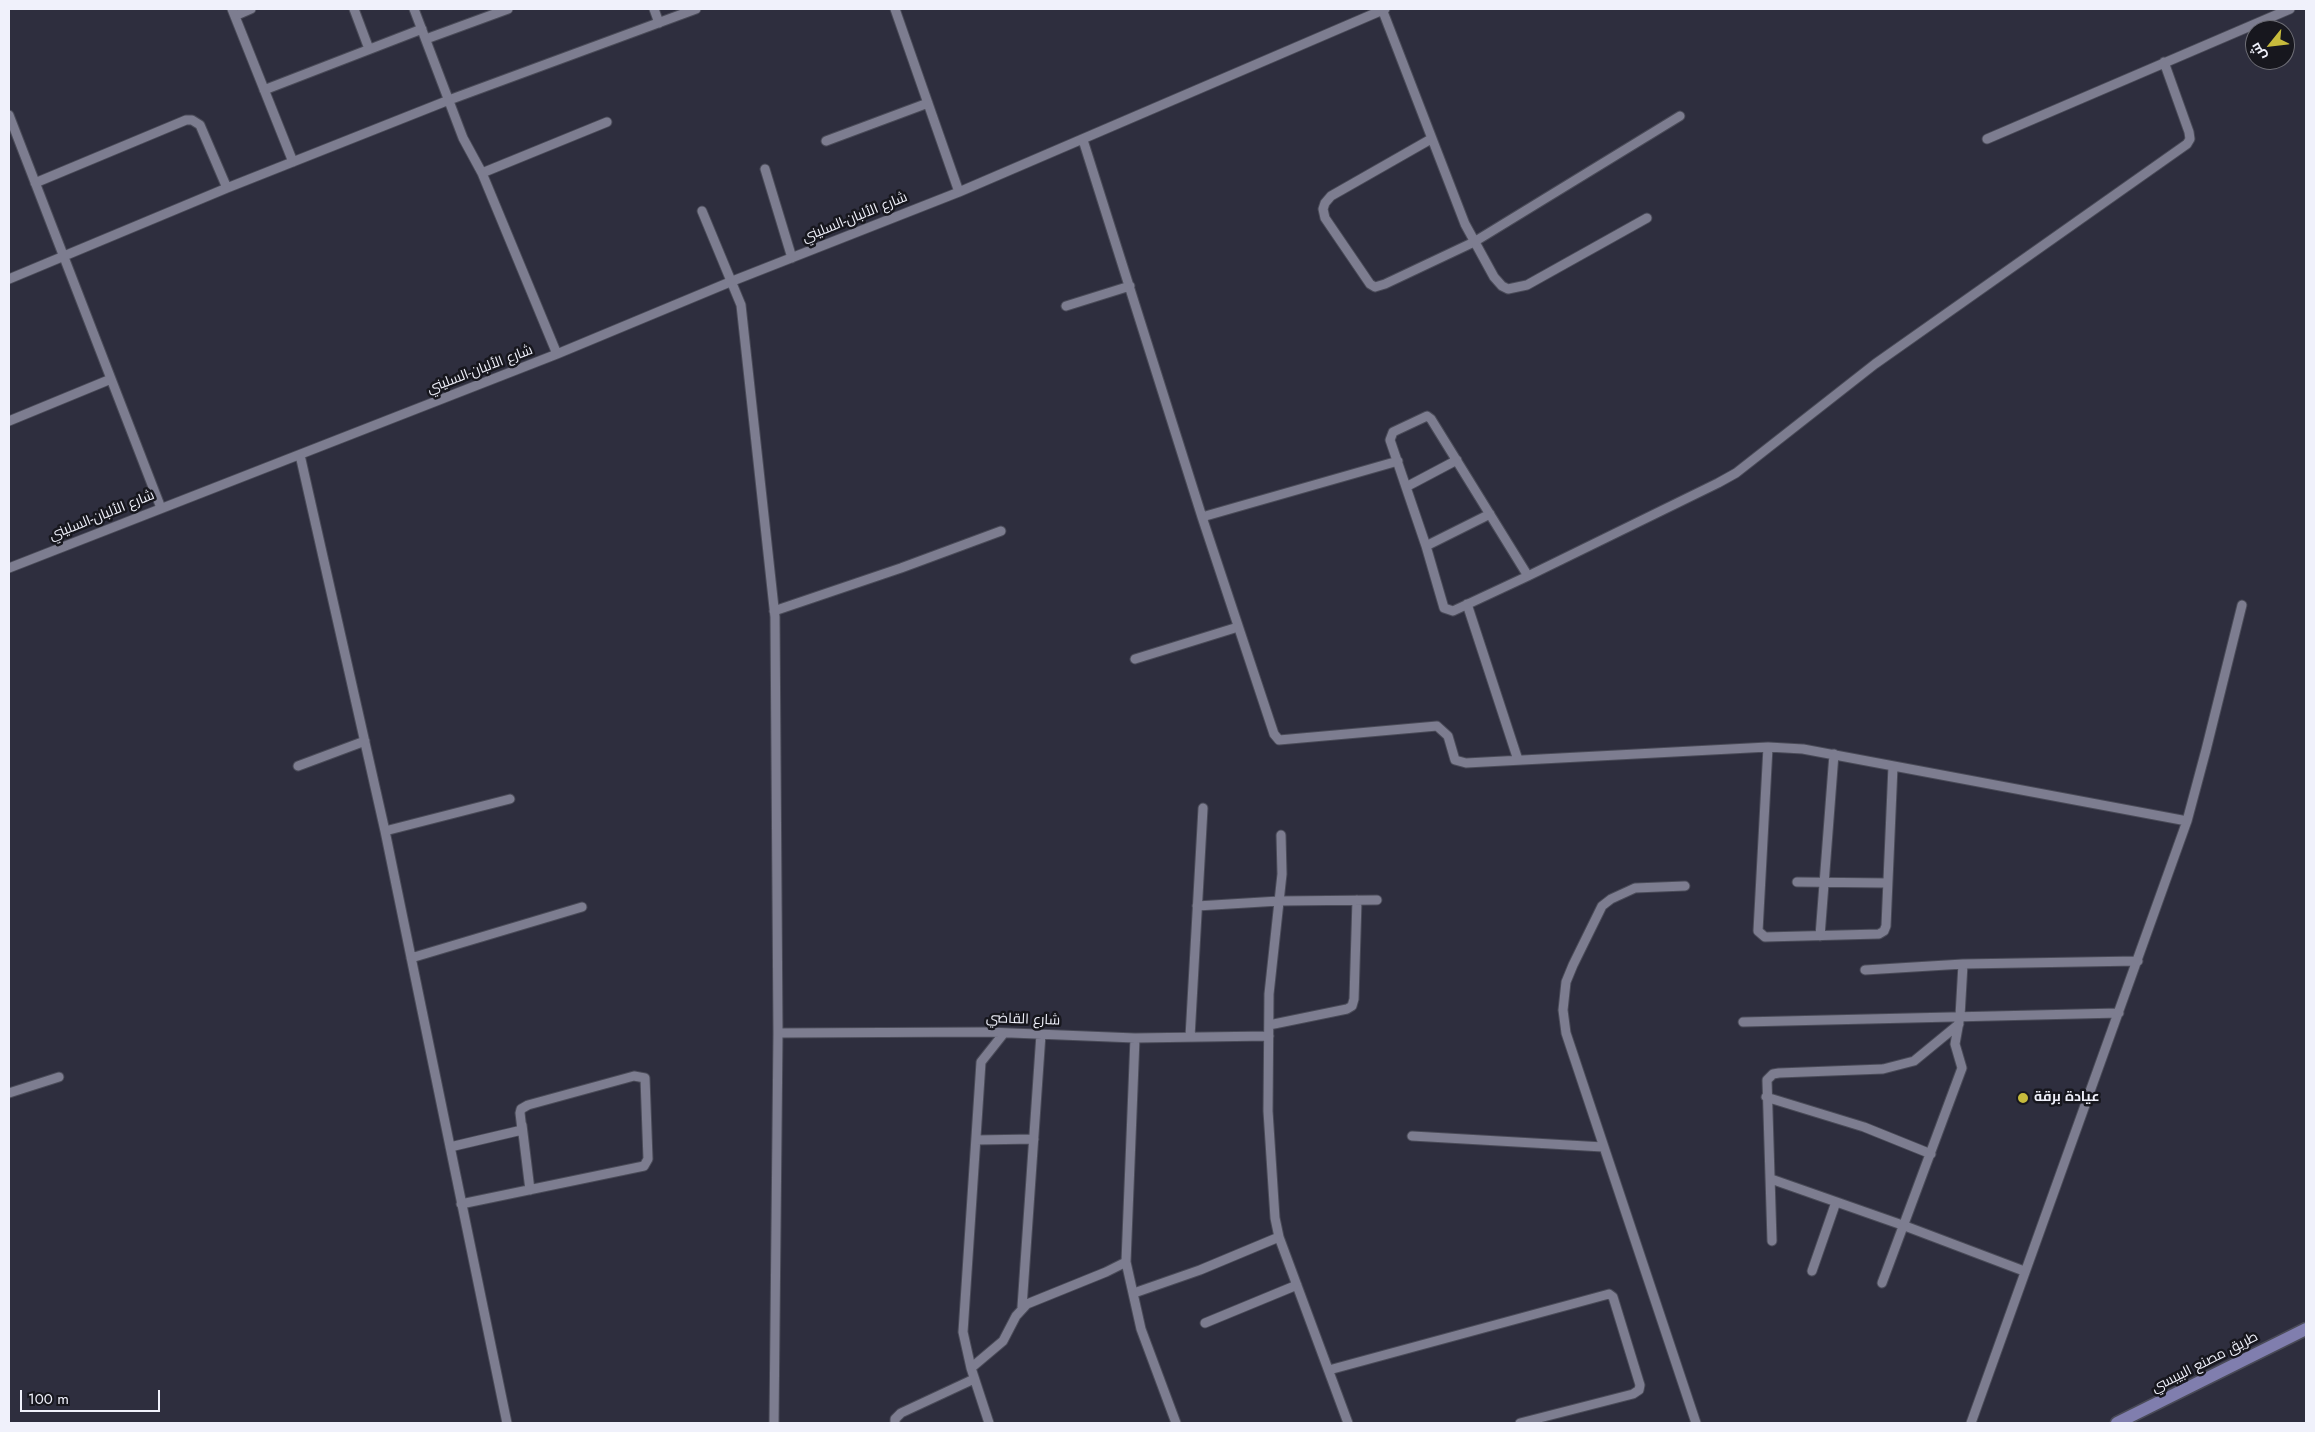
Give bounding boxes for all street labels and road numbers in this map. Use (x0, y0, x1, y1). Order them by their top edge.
street label: شارع الألبان-السليني (800, 189, 910, 247)
street label: شارع الألبان-السليني (425, 342, 535, 398)
street label: شارع الألبان-السليني (47, 487, 157, 545)
street label: شارع القاضي (986, 1010, 1060, 1030)
street label: طريق مصنع البيبسي (2149, 1329, 2261, 1397)

